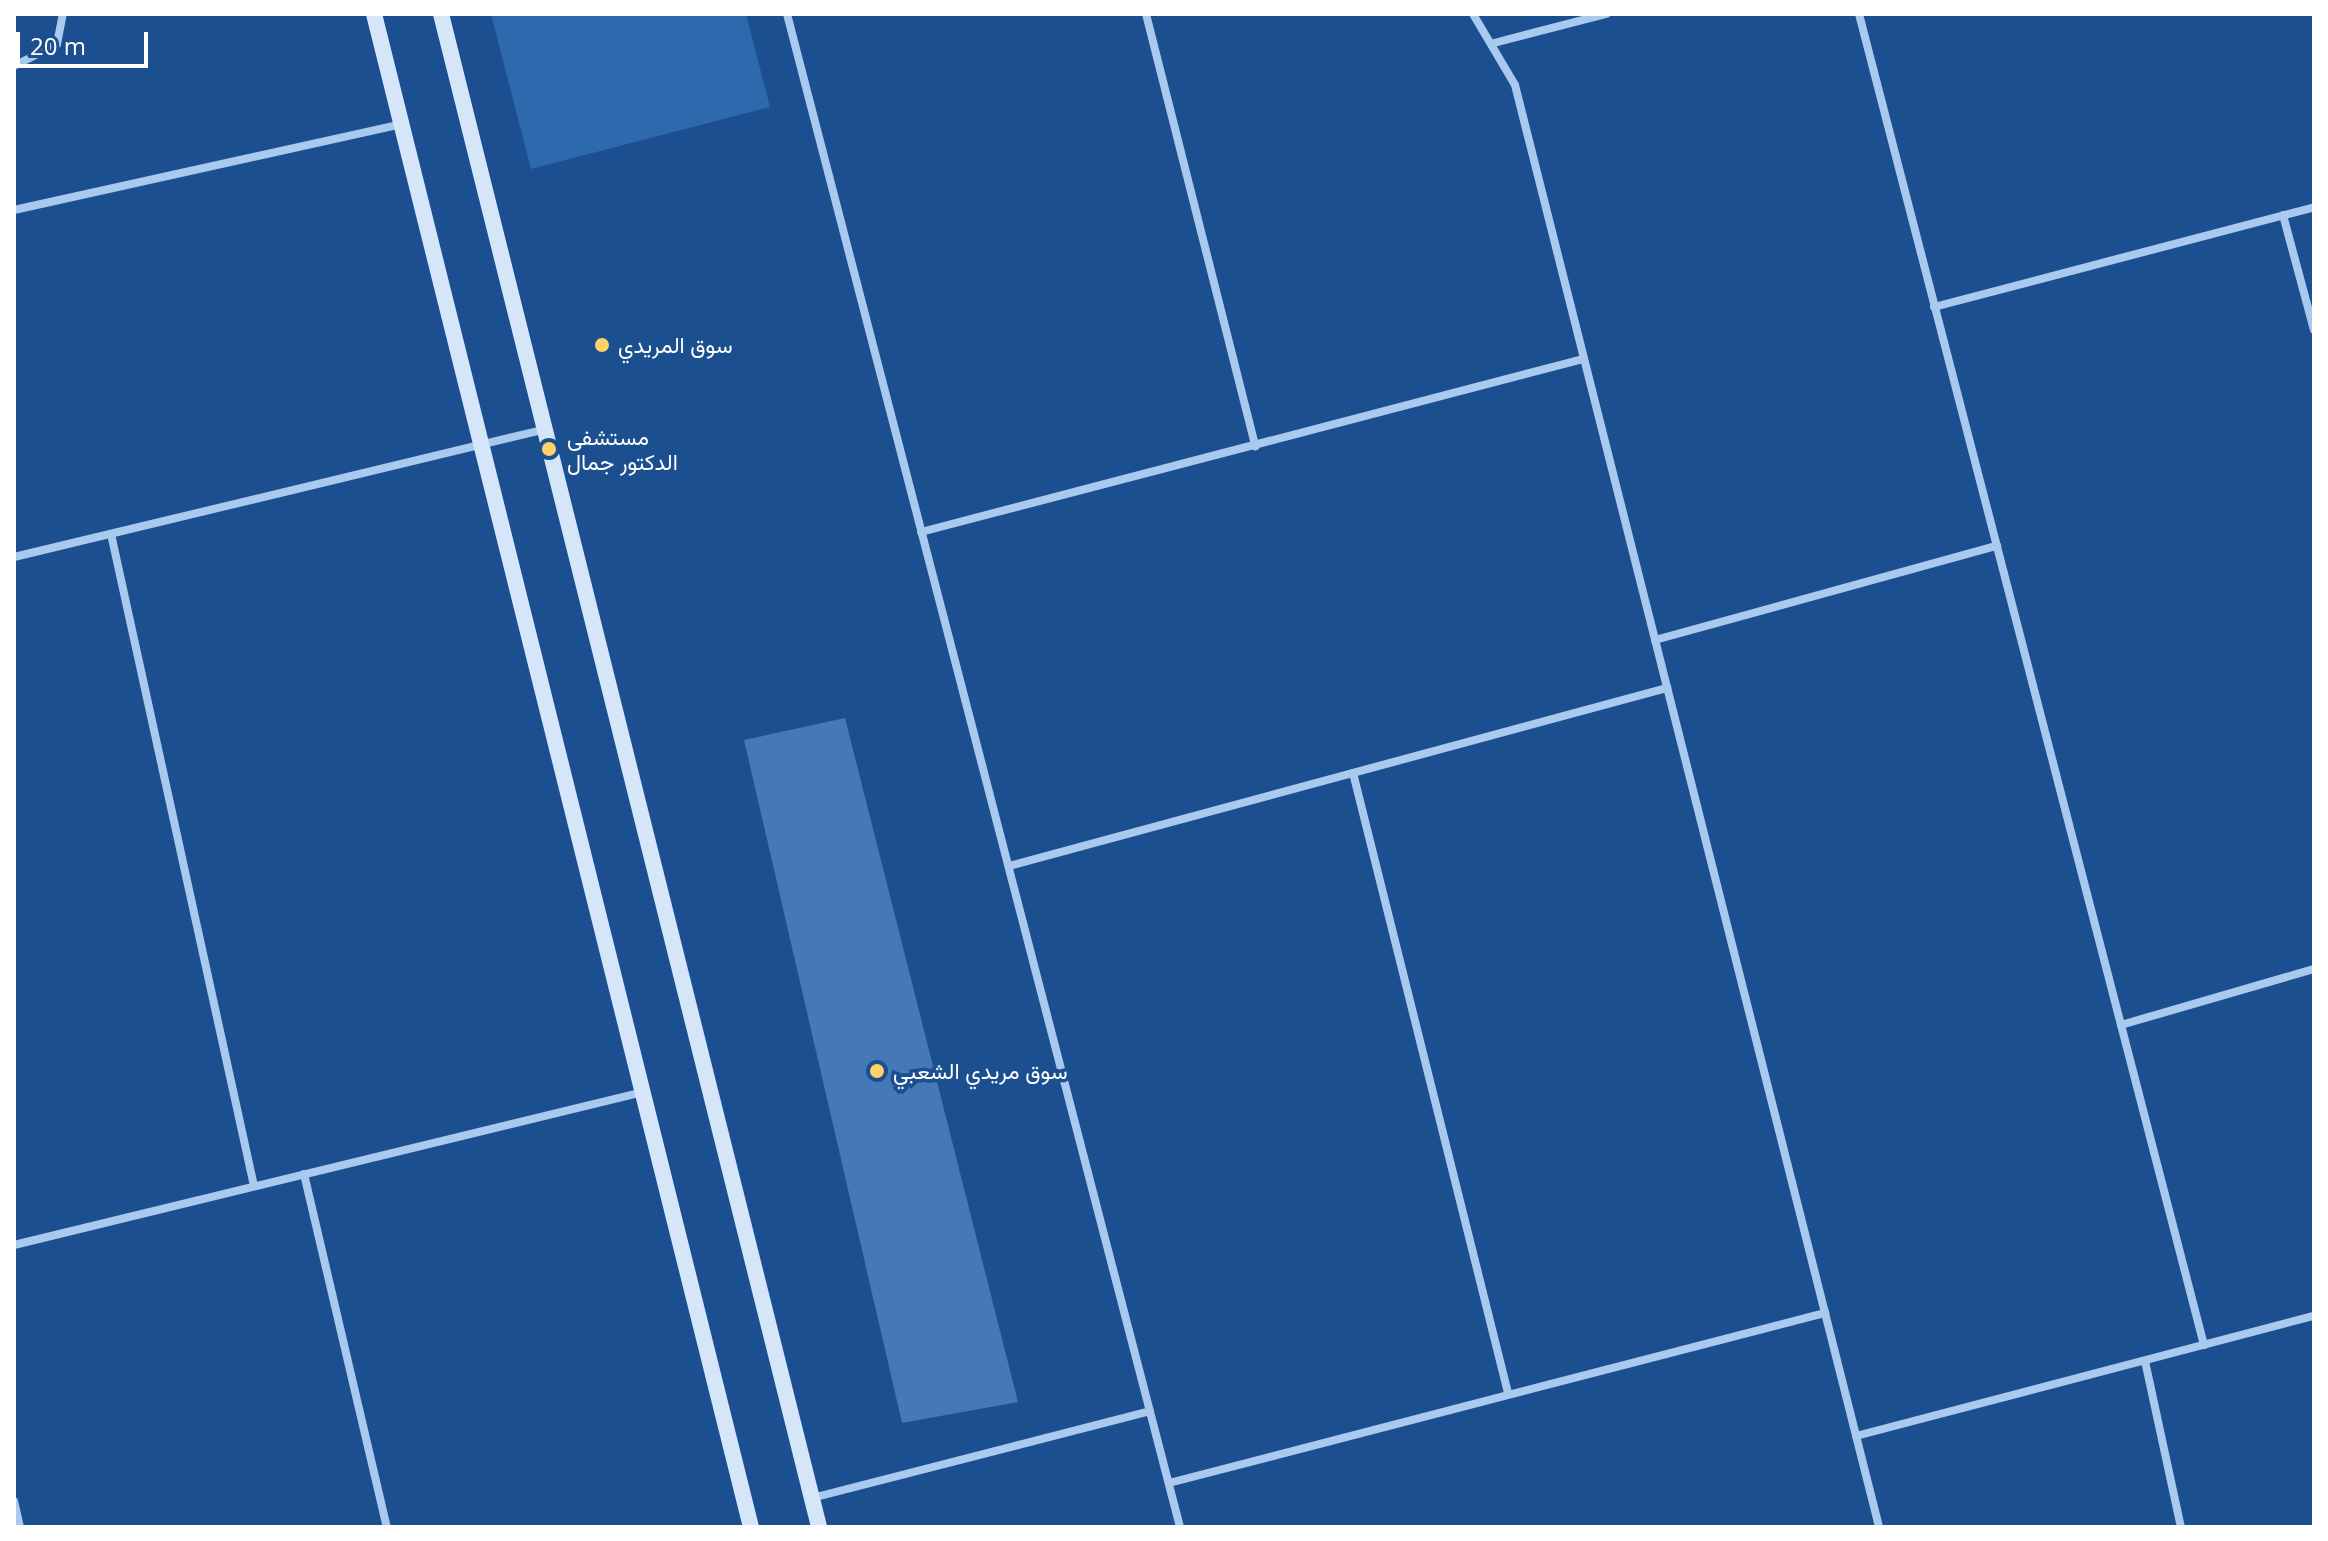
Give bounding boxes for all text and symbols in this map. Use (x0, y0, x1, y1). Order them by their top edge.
scale bar (20, 16, 152, 66)
text: 20 m (30, 29, 86, 62)
place label: سوق المريدي (618, 332, 733, 358)
marker: سوق المريدي (593, 336, 611, 354)
place label: مستشفى الدكتور جمال (567, 423, 678, 474)
marker: مستشفى الدكتور جمال (538, 438, 560, 460)
place label: سوق مريدي الشعبي (893, 1058, 1068, 1084)
marker: سوق مريدي الشعبي (868, 1062, 886, 1080)

